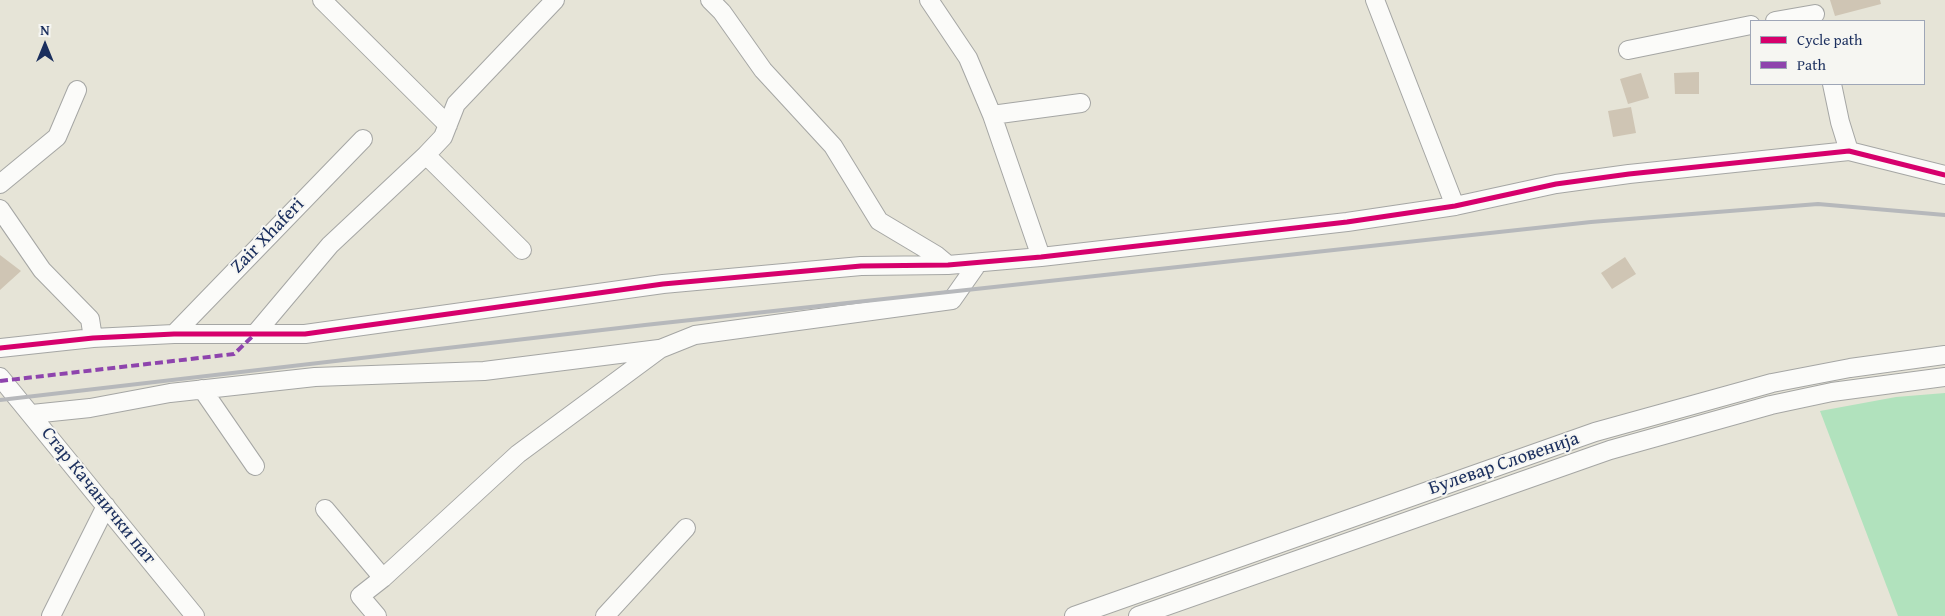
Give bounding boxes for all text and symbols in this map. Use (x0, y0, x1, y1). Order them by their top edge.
north arrow (20, 20, 70, 70)
text: N (40, 20, 50, 40)
legend (1750, 20, 1925, 85)
text: Cycle path (1797, 29, 1863, 50)
text: Path (1797, 54, 1826, 75)
street label: Zair Xhaferi (226, 194, 310, 278)
street label: Стар Качанички пат (36, 423, 160, 569)
street label: Булевар Словенија (1426, 428, 1582, 500)

